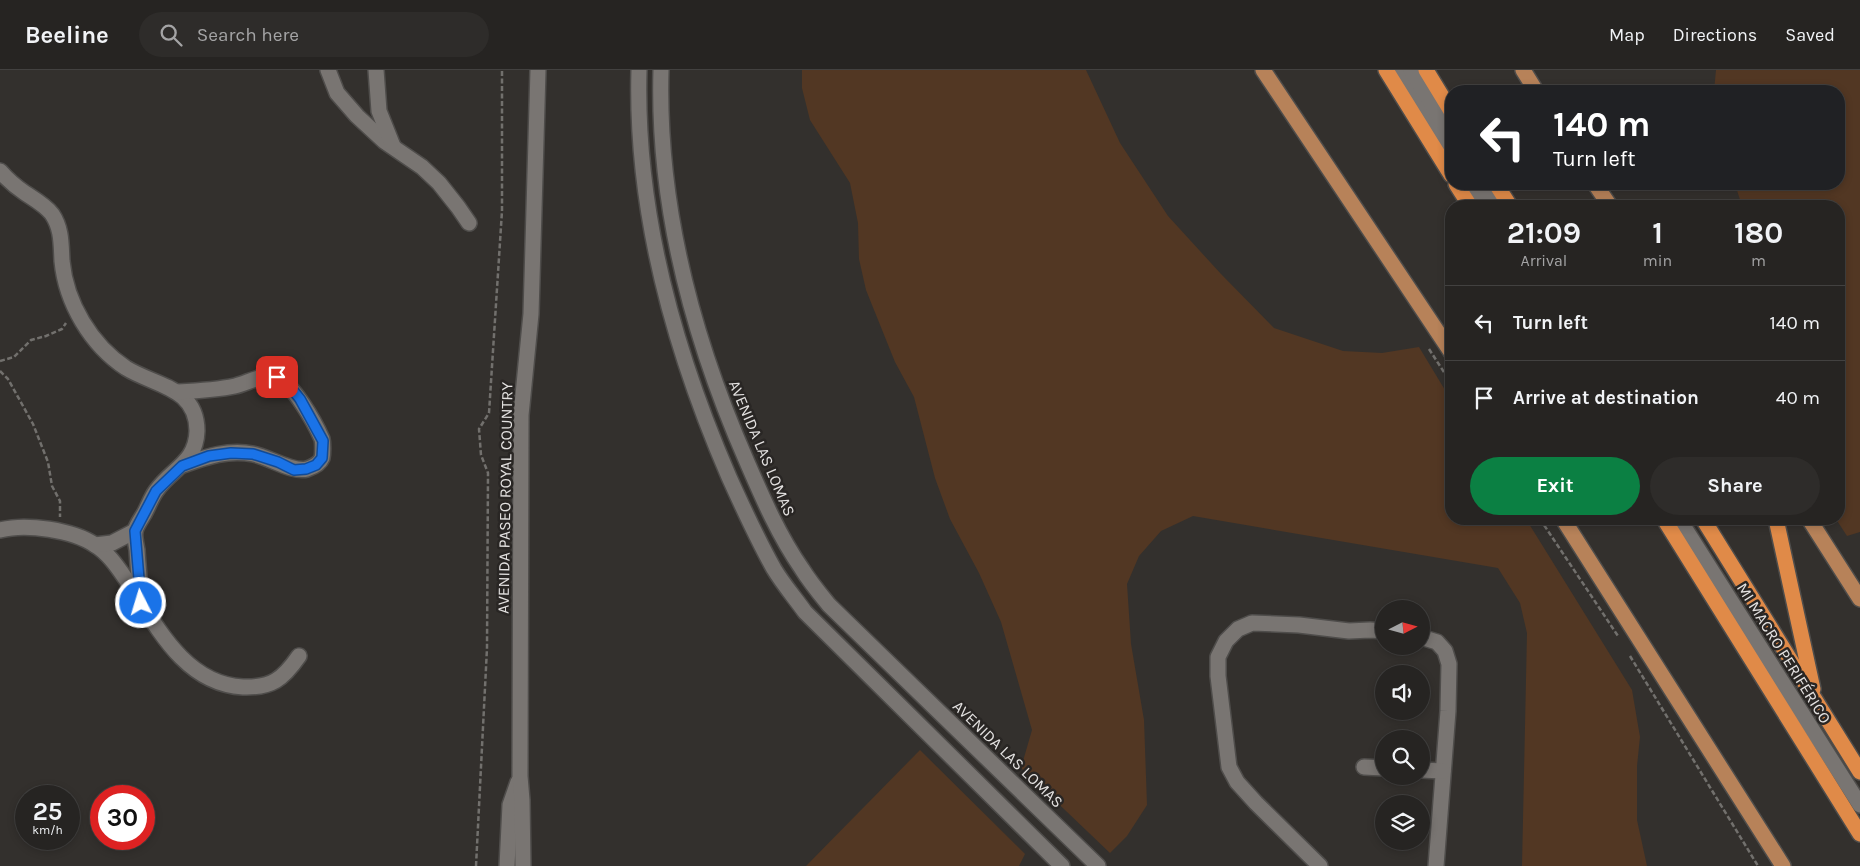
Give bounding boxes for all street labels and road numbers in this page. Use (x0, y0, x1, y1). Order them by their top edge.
street label: AVENIDA LAS LOMAS (725, 377, 799, 519)
street label: AVENIDA PASEO ROYAL COUNTRY (493, 382, 517, 614)
street label: MI MACRO PERIFÉRICO (1733, 579, 1835, 727)
street label: AVENIDA LAS LOMAS (949, 696, 1067, 812)

